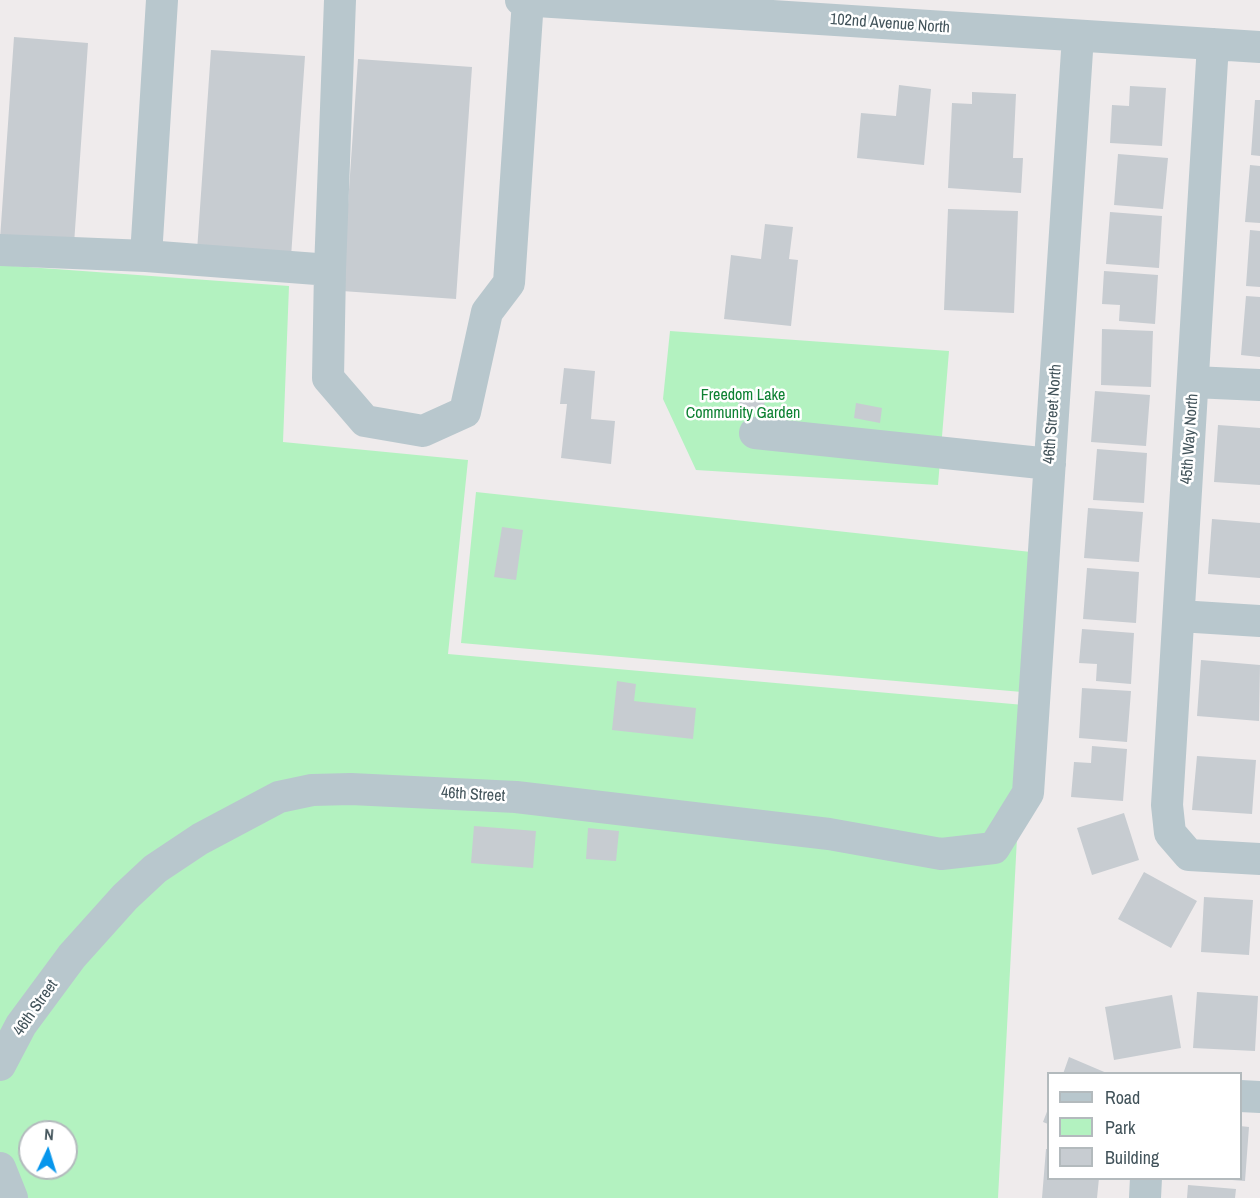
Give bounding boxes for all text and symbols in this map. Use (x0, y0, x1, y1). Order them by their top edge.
street label: 102nd Avenue North (829, 10, 951, 38)
street label: 46th Street North (1040, 363, 1066, 465)
park label: Freedom Lake Community Garden (686, 386, 800, 424)
street label: 45th Way North (1177, 393, 1203, 485)
street label: 46th Street (440, 784, 506, 806)
street label: 46th Street (10, 976, 62, 1040)
legend (1047, 1072, 1242, 1180)
text: Road (1105, 1085, 1140, 1110)
text: Park (1105, 1115, 1135, 1140)
north arrow (18, 1120, 78, 1180)
text: N (44, 1123, 55, 1145)
text: Building (1105, 1145, 1159, 1170)

